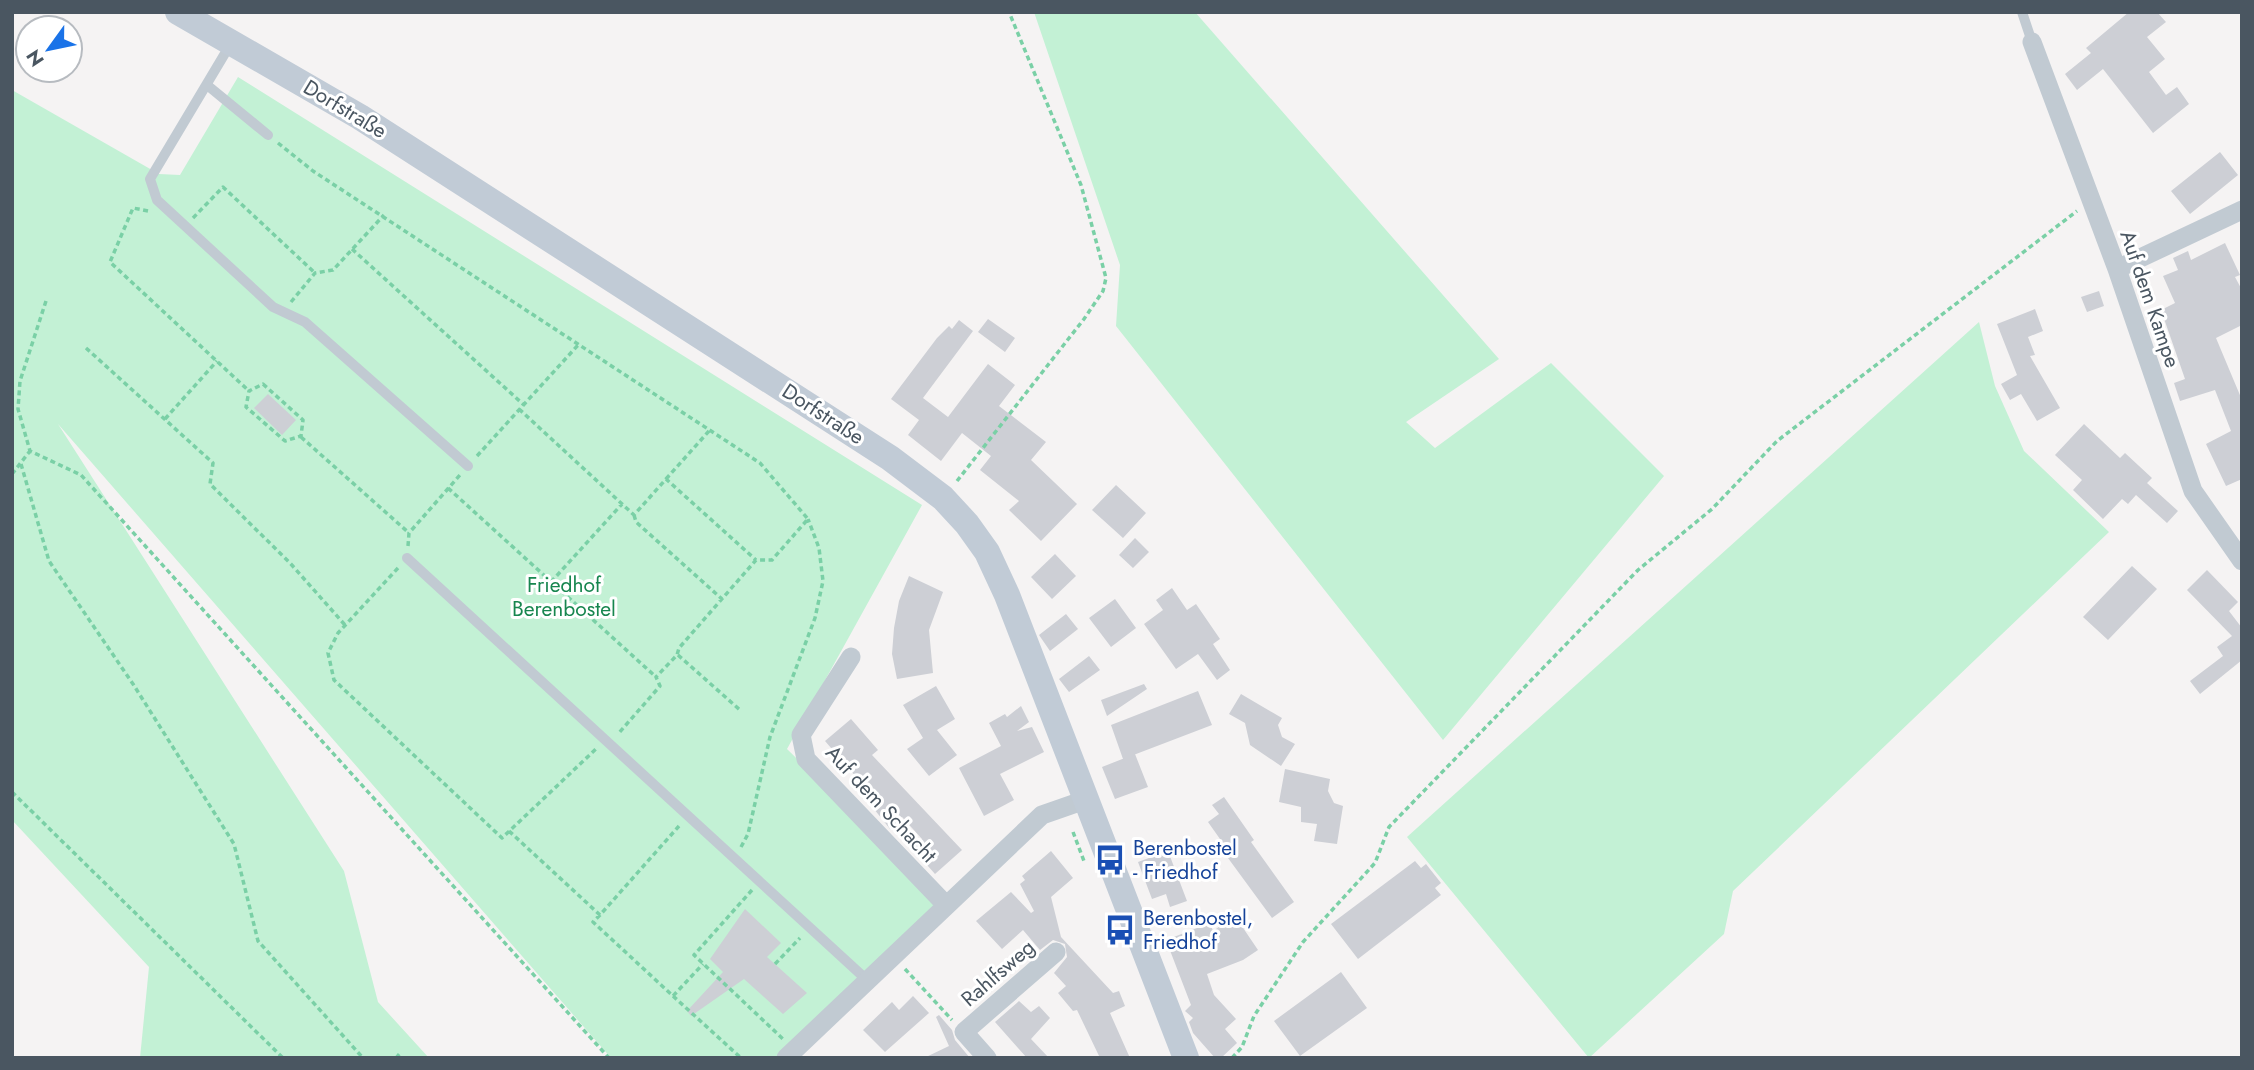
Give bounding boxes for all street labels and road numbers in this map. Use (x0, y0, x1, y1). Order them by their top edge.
street label: Dorfstraße (298, 72, 392, 146)
street label: Auf dem Kampe (2112, 226, 2188, 372)
street label: Dorfstraße (776, 376, 870, 452)
street label: Auf dem Schacht (819, 739, 943, 869)
street label: Rahlfsweg (955, 933, 1041, 1013)

